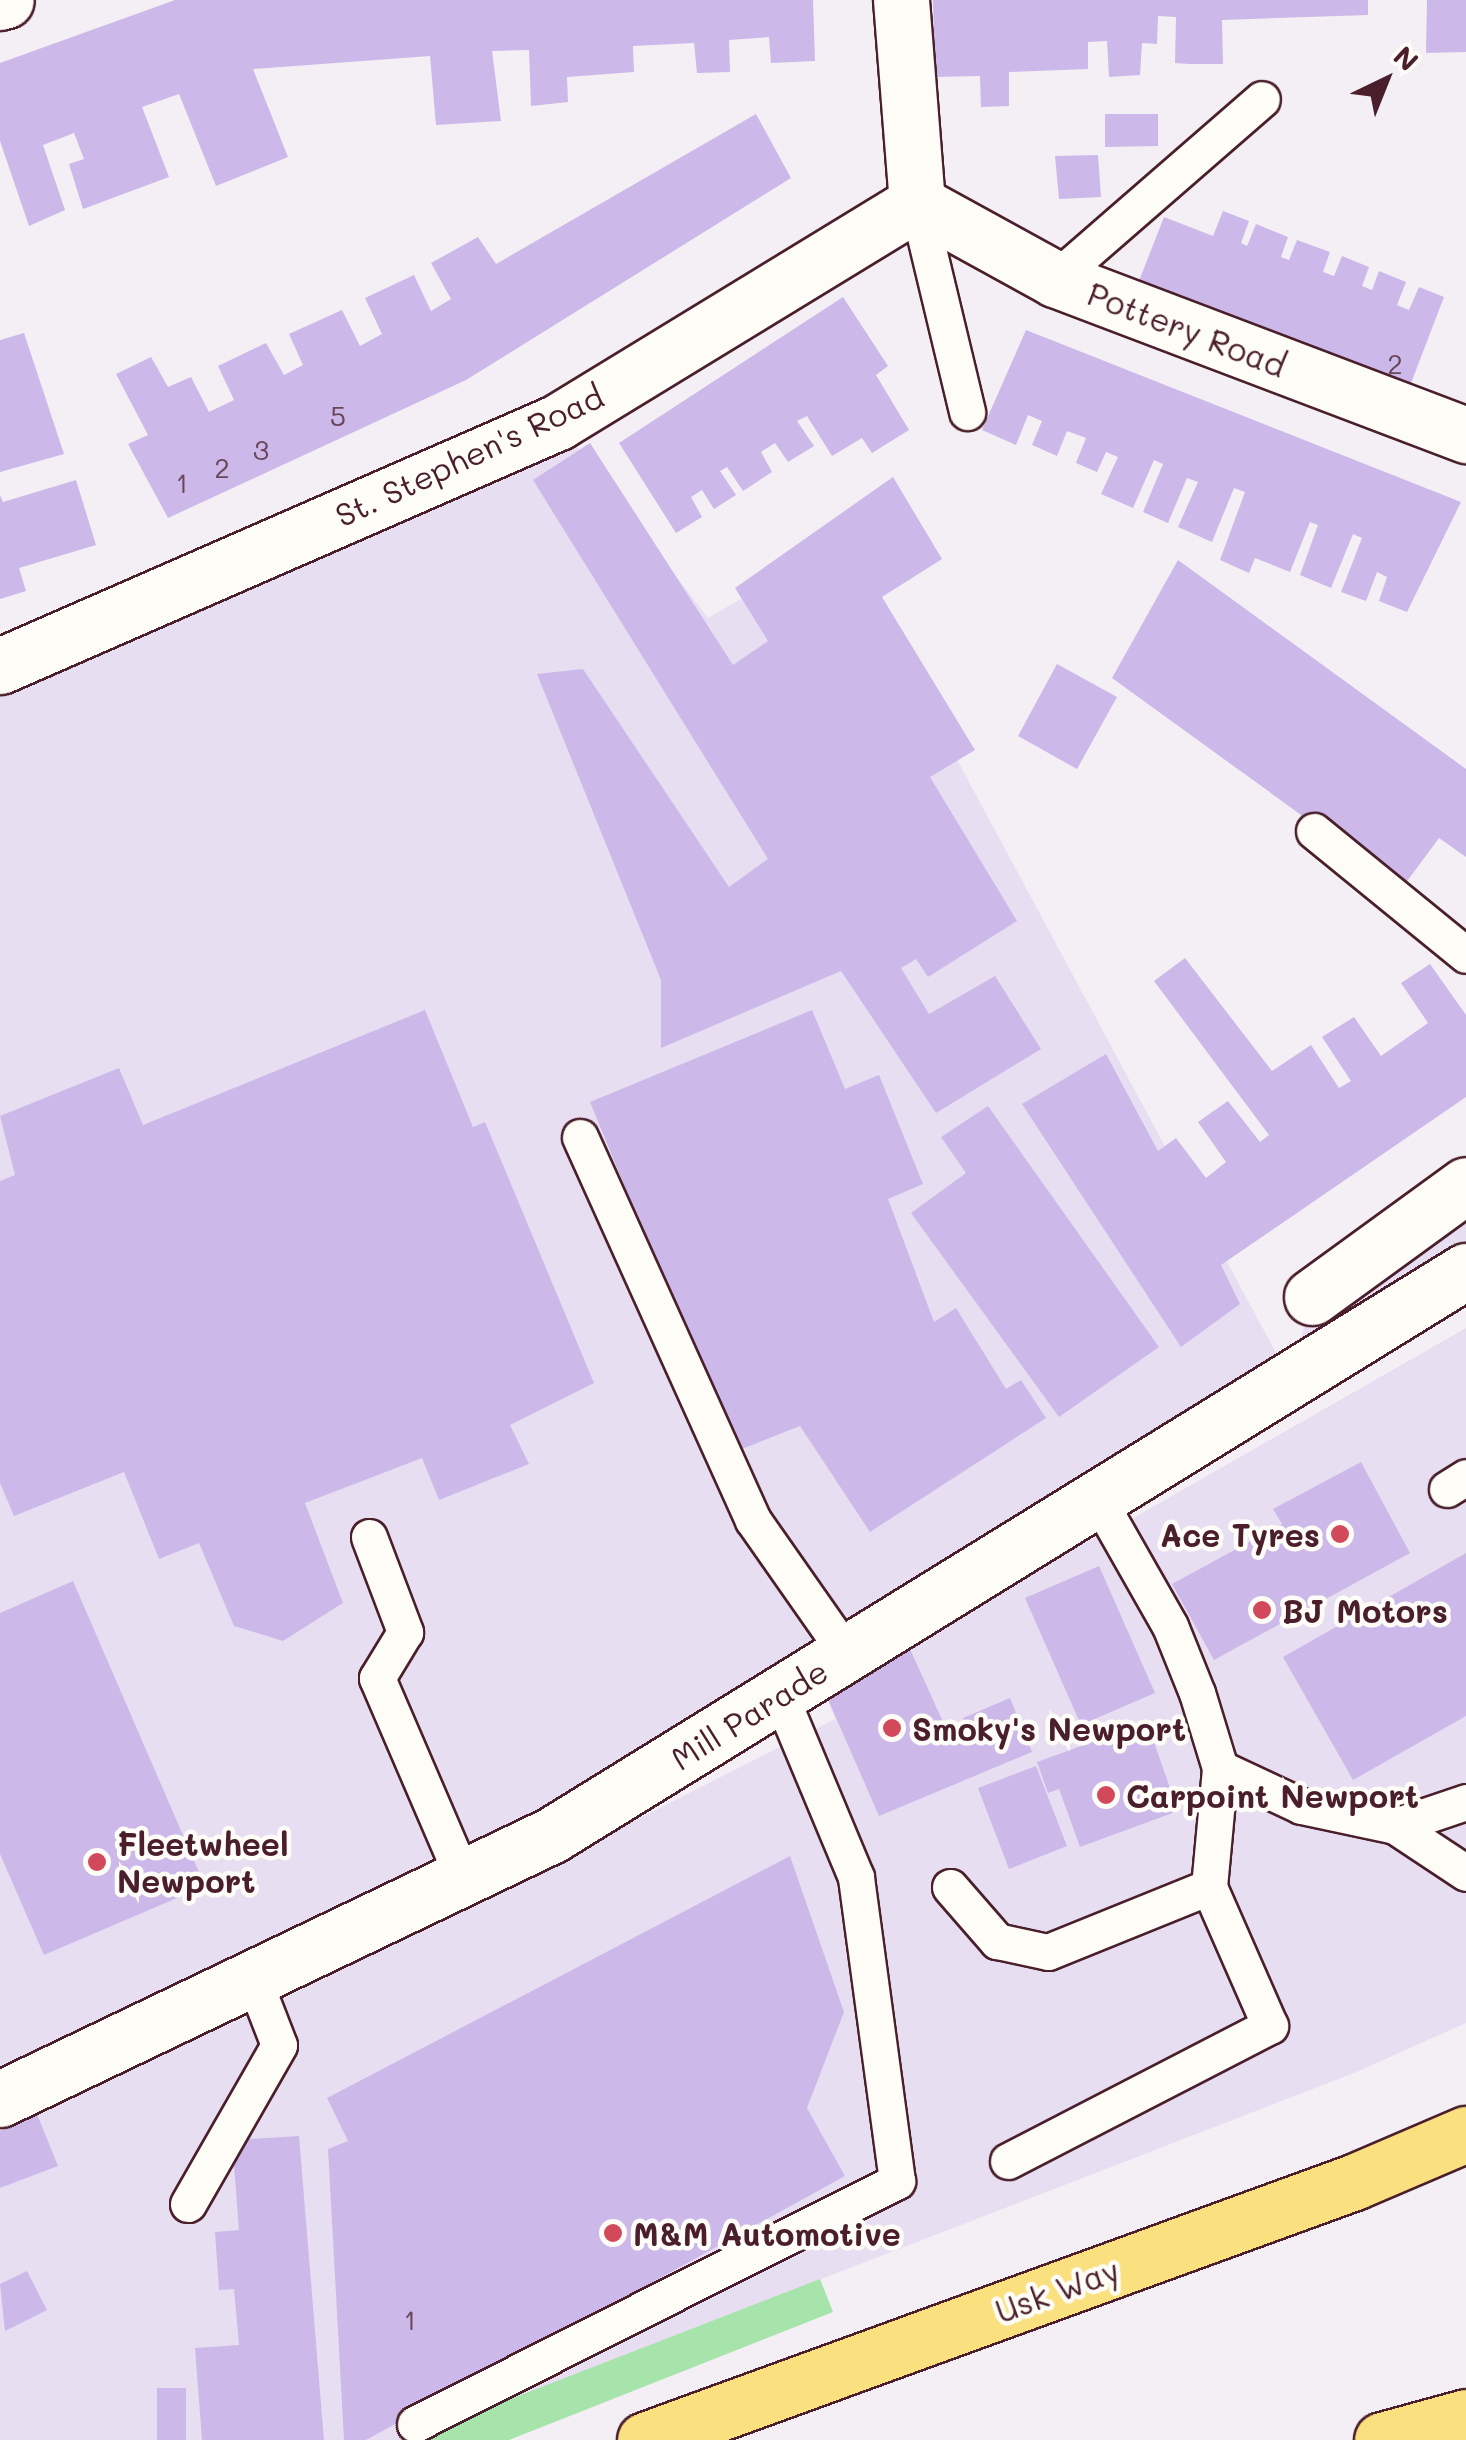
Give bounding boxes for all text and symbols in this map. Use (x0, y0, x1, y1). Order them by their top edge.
north arrow (1336, 30, 1436, 130)
text: N (1386, 38, 1427, 78)
street label: Pottery Road (1082, 274, 1292, 384)
house number: 2 (1387, 346, 1403, 380)
street label: St. Stephen's Road (329, 376, 609, 534)
house number: 5 (330, 398, 346, 432)
house number: 3 (253, 432, 269, 466)
house number: 2 (214, 450, 230, 484)
house number: 1 (176, 465, 188, 499)
place label: Ace Tyres (1160, 1515, 1320, 1553)
marker: Ace Tyres (1329, 1523, 1351, 1545)
place label: BJ Motors (1282, 1591, 1448, 1629)
marker: BJ Motors (1251, 1599, 1273, 1621)
street label: Mill Parade (664, 1651, 834, 1777)
place label: Smoky's Newport (912, 1709, 1186, 1747)
marker: Smoky's Newport (881, 1717, 903, 1739)
place label: Carpoint Newport (1126, 1776, 1419, 1814)
marker: Carpoint Newport (1095, 1784, 1117, 1806)
place label: Fleetwheel Newport (117, 1825, 289, 1900)
marker: Fleetwheel Newport (86, 1851, 108, 1873)
place label: M&M Automotive (633, 2214, 901, 2252)
marker: M&M Automotive (602, 2222, 624, 2244)
street label: Usk Way (990, 2250, 1124, 2330)
house number: 1 (404, 2302, 416, 2336)

